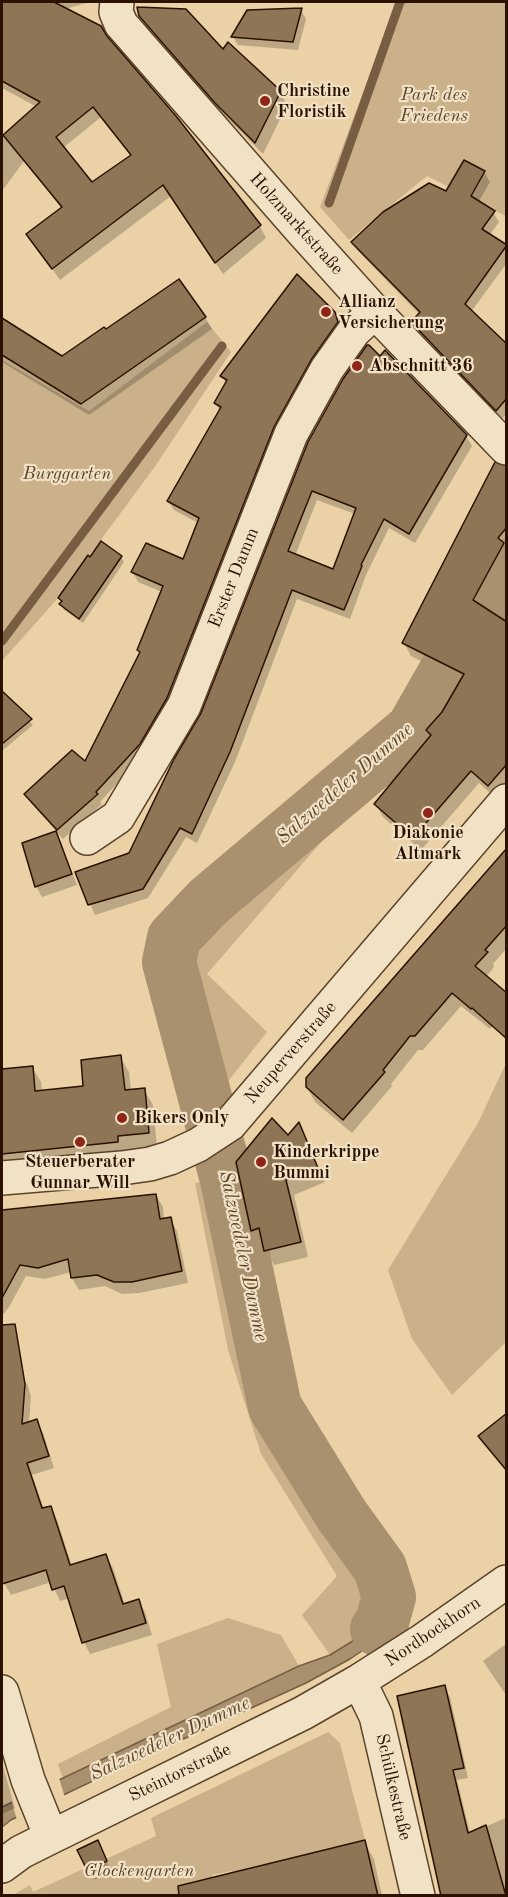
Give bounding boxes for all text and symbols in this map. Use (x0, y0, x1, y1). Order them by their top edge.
place label: Christine Floristik (277, 80, 350, 122)
park label: Park des Friedens (400, 84, 468, 127)
marker: Christine Floristik (258, 94, 272, 108)
street label: Holzmarktstraße (244, 168, 348, 280)
place label: Allianz Versicherung (338, 291, 444, 334)
marker: Allianz Versicherung (319, 305, 333, 319)
place label: Abschnitt 36 (369, 355, 473, 377)
marker: Abschnitt 36 (350, 359, 364, 373)
park label: Burggarten (23, 463, 111, 485)
street label: Erster Damm (204, 525, 264, 631)
water label: Salzwedeler Dumme (271, 718, 419, 850)
marker: Diakonie Altmark (421, 806, 435, 820)
place label: Diakonie Altmark (392, 822, 464, 864)
street label: Neuperverstraße (240, 997, 342, 1109)
place label: Bikers Only (134, 1107, 229, 1129)
marker: Bikers Only (115, 1111, 129, 1125)
marker: Steuerberater Gunnar Will (73, 1135, 87, 1149)
place label: Kinderkrippe Bummi (273, 1141, 379, 1184)
place label: Steuerberater Gunnar Will (25, 1151, 135, 1194)
marker: Kinderkrippe Bummi (254, 1155, 268, 1169)
water label: Salzwedeler Dumme (213, 1168, 273, 1344)
street label: Nordbockhorn (381, 1592, 485, 1672)
water label: Salzwedeler Dumme (86, 1691, 254, 1787)
street label: Schülkestraße (370, 1731, 416, 1843)
street label: Steintorstraße (125, 1739, 235, 1807)
park label: Glockengarten (84, 1860, 194, 1882)

